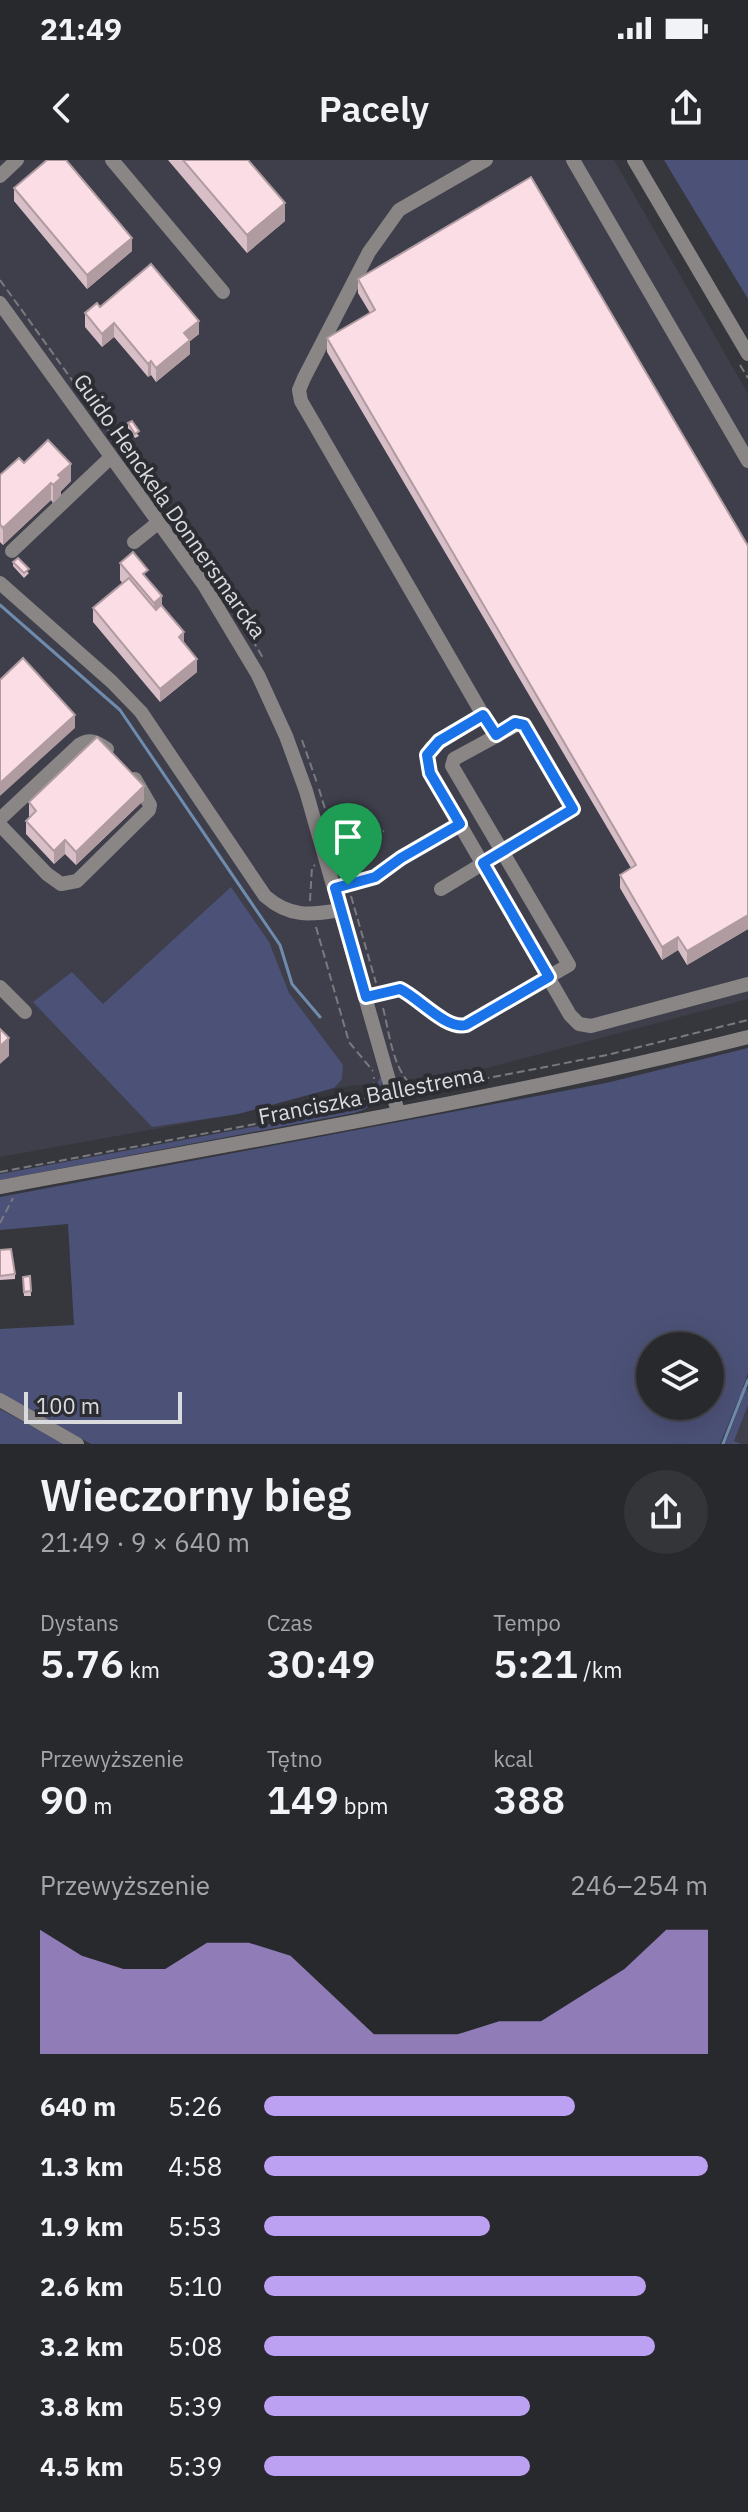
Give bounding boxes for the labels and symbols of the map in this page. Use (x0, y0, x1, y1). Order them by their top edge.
street label: Guido Henckela Donnersmarcka (68, 368, 273, 644)
pin (314, 803, 382, 885)
street label: Franciszka Ballestrema (256, 1058, 486, 1131)
scale bar (24, 1388, 182, 1424)

